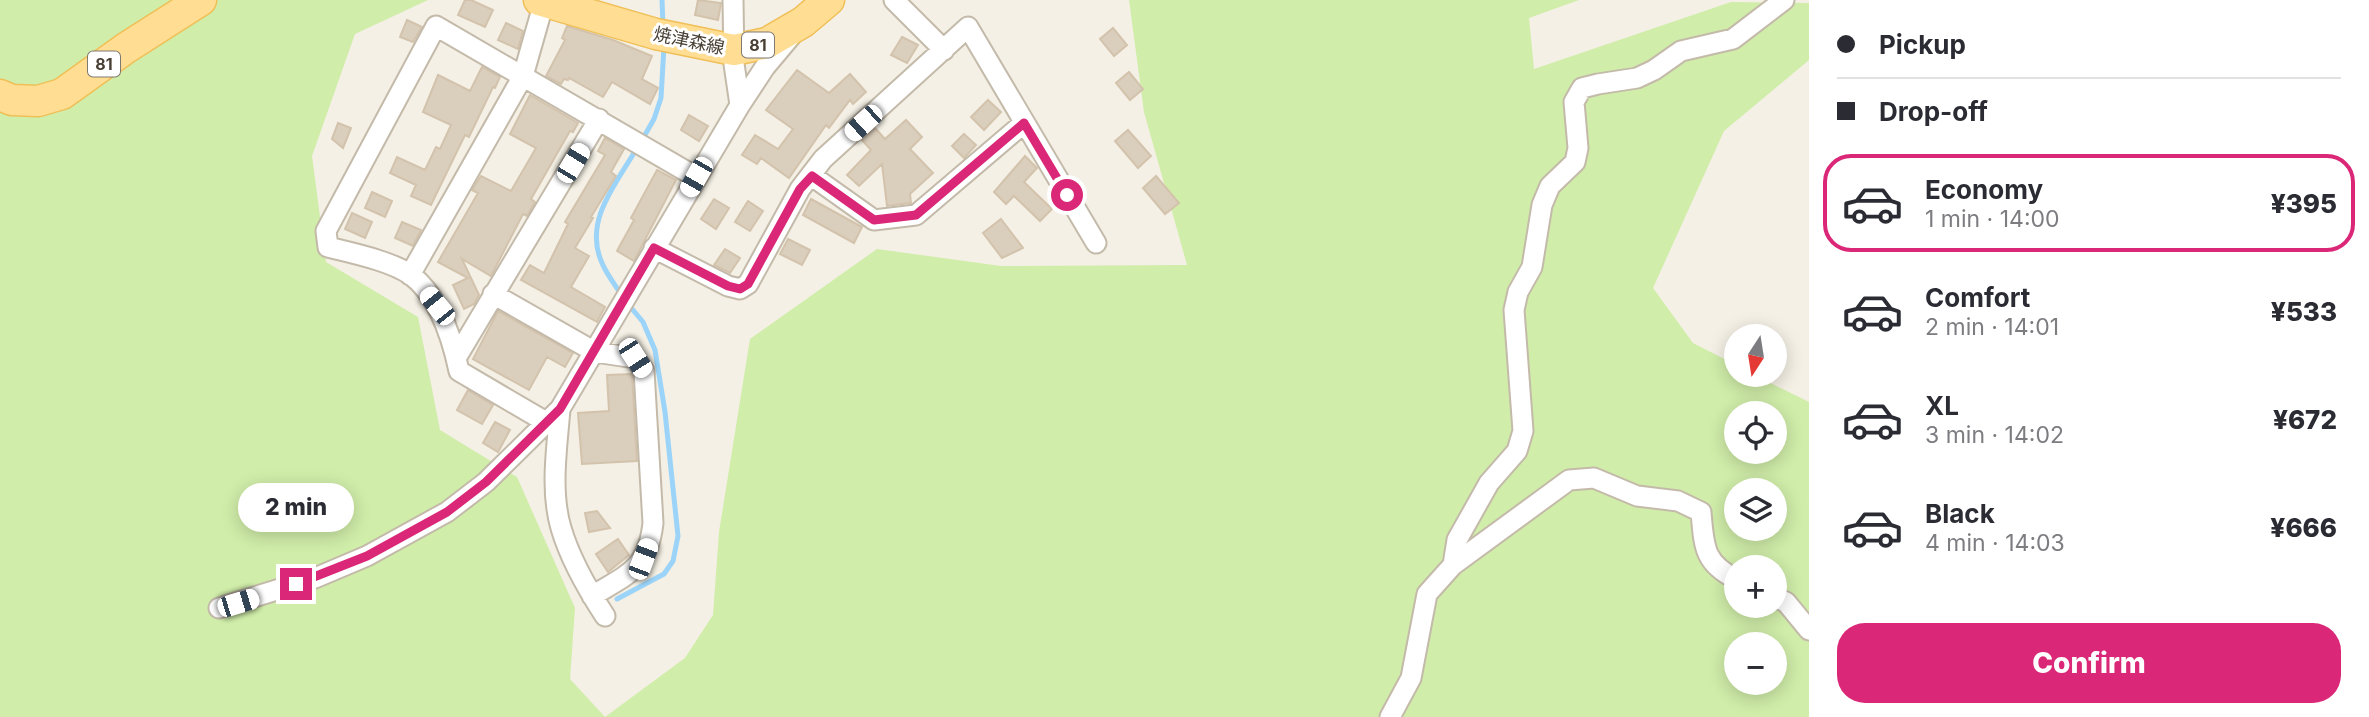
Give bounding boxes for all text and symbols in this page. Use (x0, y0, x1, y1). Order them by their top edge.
street label: 焼津森線 (652, 23, 727, 58)
text: Pickup (1879, 29, 1966, 60)
road number: 81 (742, 32, 774, 58)
road number: 81 (88, 52, 120, 76)
text: Drop-off (1879, 96, 1988, 127)
car (841, 101, 886, 145)
car (554, 140, 593, 186)
car (677, 154, 716, 200)
icon: car (1841, 172, 1904, 235)
text: Economy (1925, 174, 2043, 205)
route start (1051, 179, 1083, 211)
text: ¥395 (2271, 188, 2337, 219)
text: 1 min · 14:00 (1925, 205, 2060, 233)
icon: car (1841, 280, 1904, 343)
text: Comfort (1925, 282, 2030, 313)
car (416, 283, 459, 329)
text: ¥533 (2271, 296, 2337, 327)
text: 2 min · 14:01 (1925, 313, 2059, 341)
north arrow (1724, 324, 1787, 387)
map controls (1724, 324, 1787, 695)
car (615, 335, 656, 381)
icon: car (1841, 388, 1904, 451)
text: XL (1925, 390, 1959, 421)
button: locate (1724, 401, 1787, 464)
text: ¥672 (2273, 404, 2337, 435)
text: 3 min · 14:02 (1925, 421, 2064, 449)
button: layers (1724, 478, 1787, 541)
callout: 2 min (238, 482, 354, 532)
text: 2 min (265, 493, 327, 521)
icon: car (1841, 496, 1904, 559)
text: Black (1925, 498, 1995, 529)
text: ¥666 (2270, 512, 2337, 543)
text: 4 min · 14:03 (1925, 529, 2065, 557)
car (626, 536, 661, 582)
button: + (1724, 555, 1787, 618)
route end (280, 568, 312, 600)
car (215, 587, 262, 619)
button: Confirm (1837, 623, 2341, 703)
button: − (1724, 632, 1787, 695)

